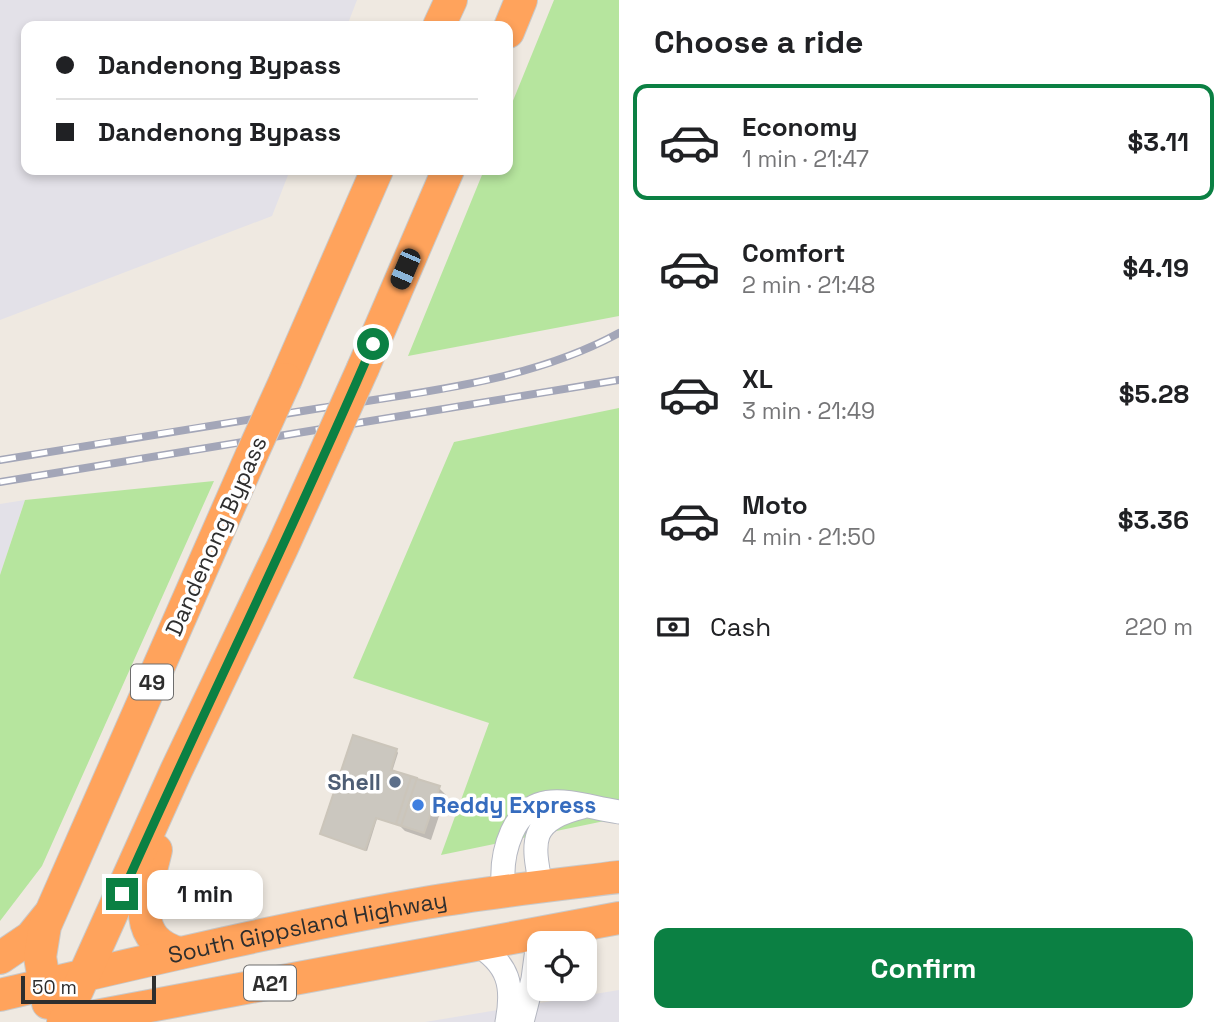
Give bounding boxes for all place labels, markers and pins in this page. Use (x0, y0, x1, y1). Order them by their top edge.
place label: Shell (327, 767, 381, 797)
marker: Shell (387, 774, 403, 790)
place label: Reddy Express (432, 790, 596, 820)
marker: Reddy Express (410, 797, 426, 813)

